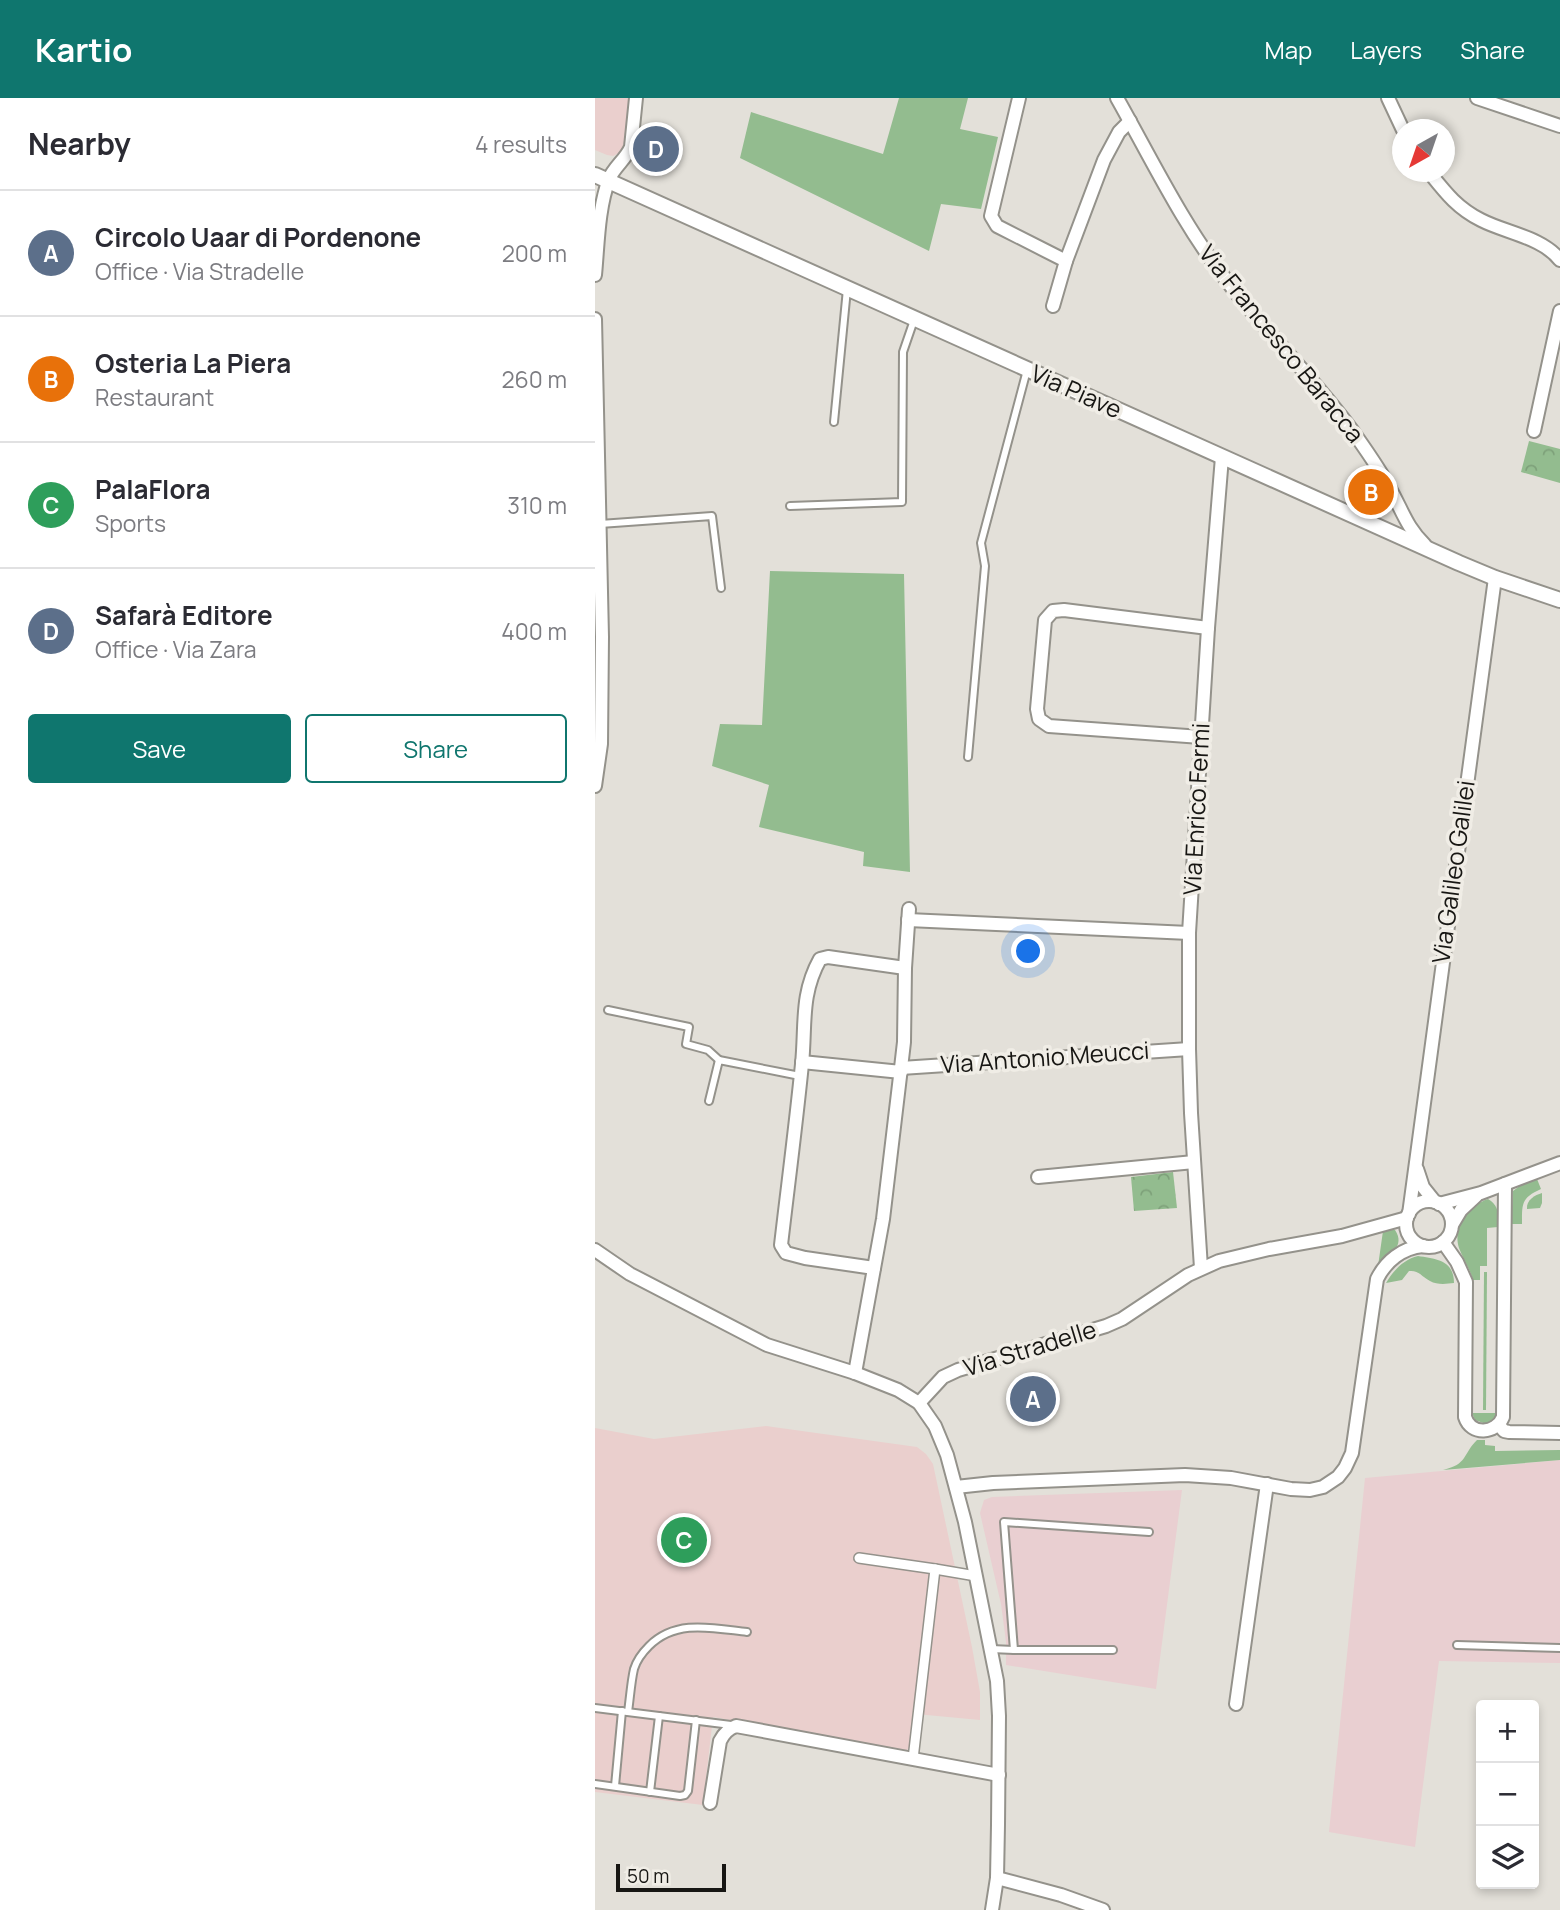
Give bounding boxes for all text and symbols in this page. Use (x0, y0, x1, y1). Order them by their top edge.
text: Kartio (35, 27, 132, 72)
text: Map (1265, 33, 1312, 66)
text: Layers (1350, 33, 1422, 66)
text: Share (1460, 33, 1525, 66)
north arrow (1392, 119, 1455, 182)
text: Nearby (28, 123, 131, 164)
pin: D (633, 123, 679, 175)
text: 4 results (475, 128, 567, 160)
text: Circolo Uaar di Pordenone (95, 219, 421, 255)
text: A (43, 237, 59, 269)
text: 200 m (502, 237, 567, 269)
street label: Via Francesco Baracca (1192, 237, 1372, 449)
text: Office · Via Stradelle (95, 255, 304, 287)
text: Osteria La Piera (95, 345, 291, 381)
street label: Via Piave (1026, 356, 1127, 425)
text: B (44, 363, 58, 395)
text: 260 m (501, 363, 567, 395)
text: Restaurant (95, 381, 214, 413)
pin: B (1348, 466, 1394, 518)
text: PalaFlora (95, 471, 211, 507)
text: C (43, 489, 60, 521)
text: 310 m (507, 489, 567, 521)
text: Sports (95, 507, 166, 539)
text: Safarà Editore (95, 597, 273, 633)
text: D (43, 615, 59, 647)
text: 400 m (501, 615, 567, 647)
text: Office · Via Zara (95, 633, 257, 665)
button: Save (28, 714, 291, 783)
button: Share (305, 714, 567, 783)
street label: Via Enrico Fermi (1175, 722, 1216, 896)
street label: Via Galileo Galilei (1423, 778, 1482, 965)
your location (1011, 934, 1045, 968)
street label: Via Antonio Meucci (939, 1033, 1150, 1080)
street label: Via Stradelle (959, 1312, 1100, 1383)
pin: A (1010, 1373, 1056, 1425)
pin: C (661, 1514, 707, 1566)
map controls (1476, 1700, 1539, 1889)
button: + (1476, 1700, 1539, 1763)
button: − (1476, 1763, 1539, 1826)
button: layers (1476, 1826, 1539, 1889)
scale bar (616, 1861, 726, 1893)
text: 50 m (627, 1863, 669, 1889)

